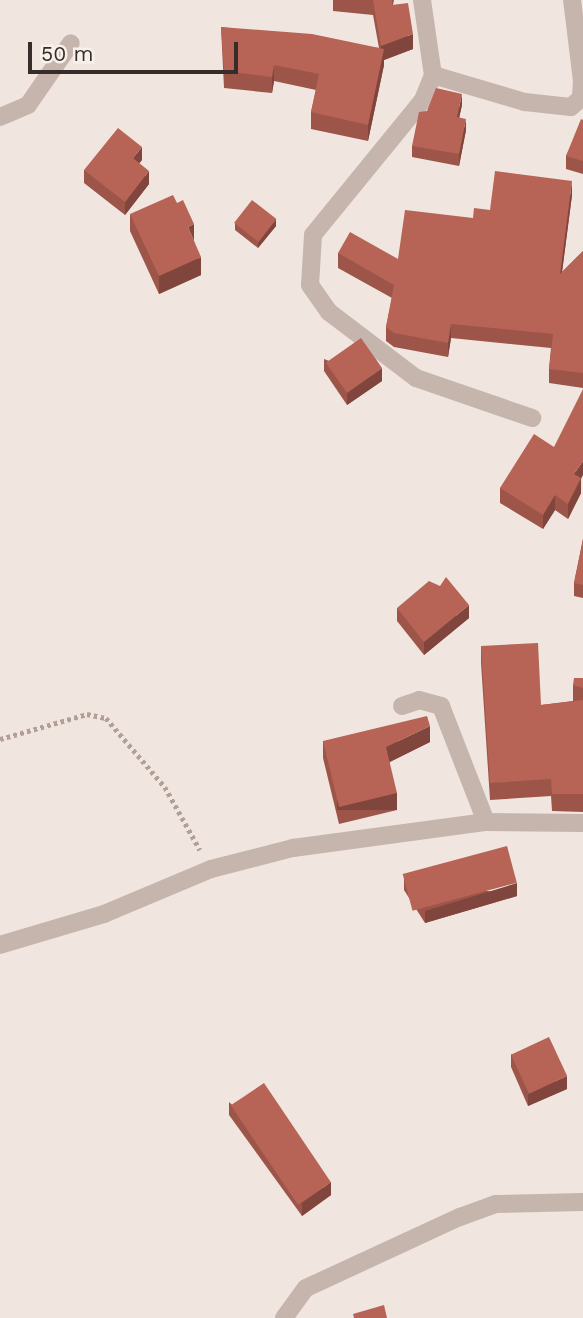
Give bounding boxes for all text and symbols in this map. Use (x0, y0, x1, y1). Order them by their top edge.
scale bar (32, 28, 242, 72)
text: 50 m (41, 41, 93, 66)

